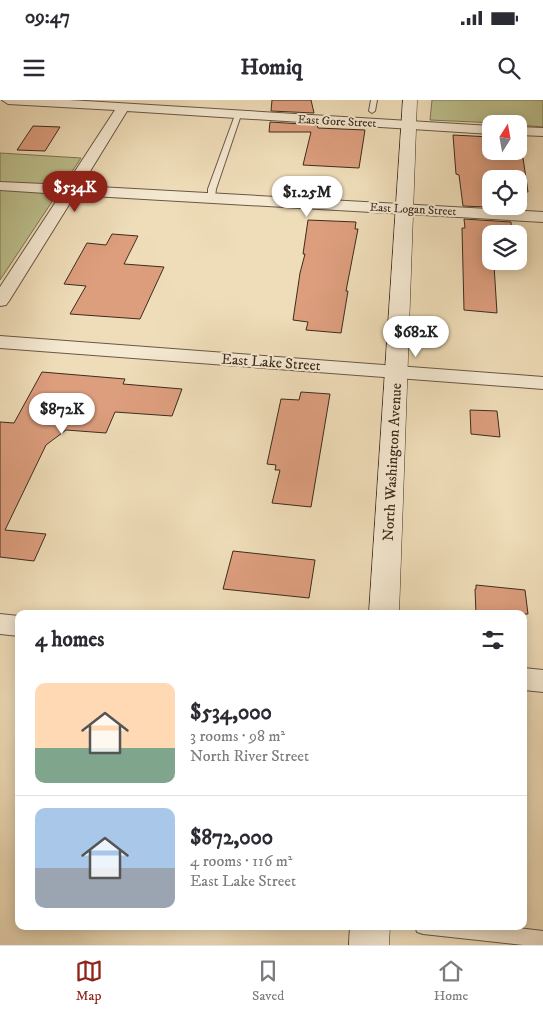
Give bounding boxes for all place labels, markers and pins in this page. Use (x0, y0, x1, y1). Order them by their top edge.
pin: $534K (40, 170, 110, 213)
pin: $1.25M (266, 176, 348, 218)
pin: $682K (381, 316, 451, 358)
pin: $872K (27, 392, 97, 435)

